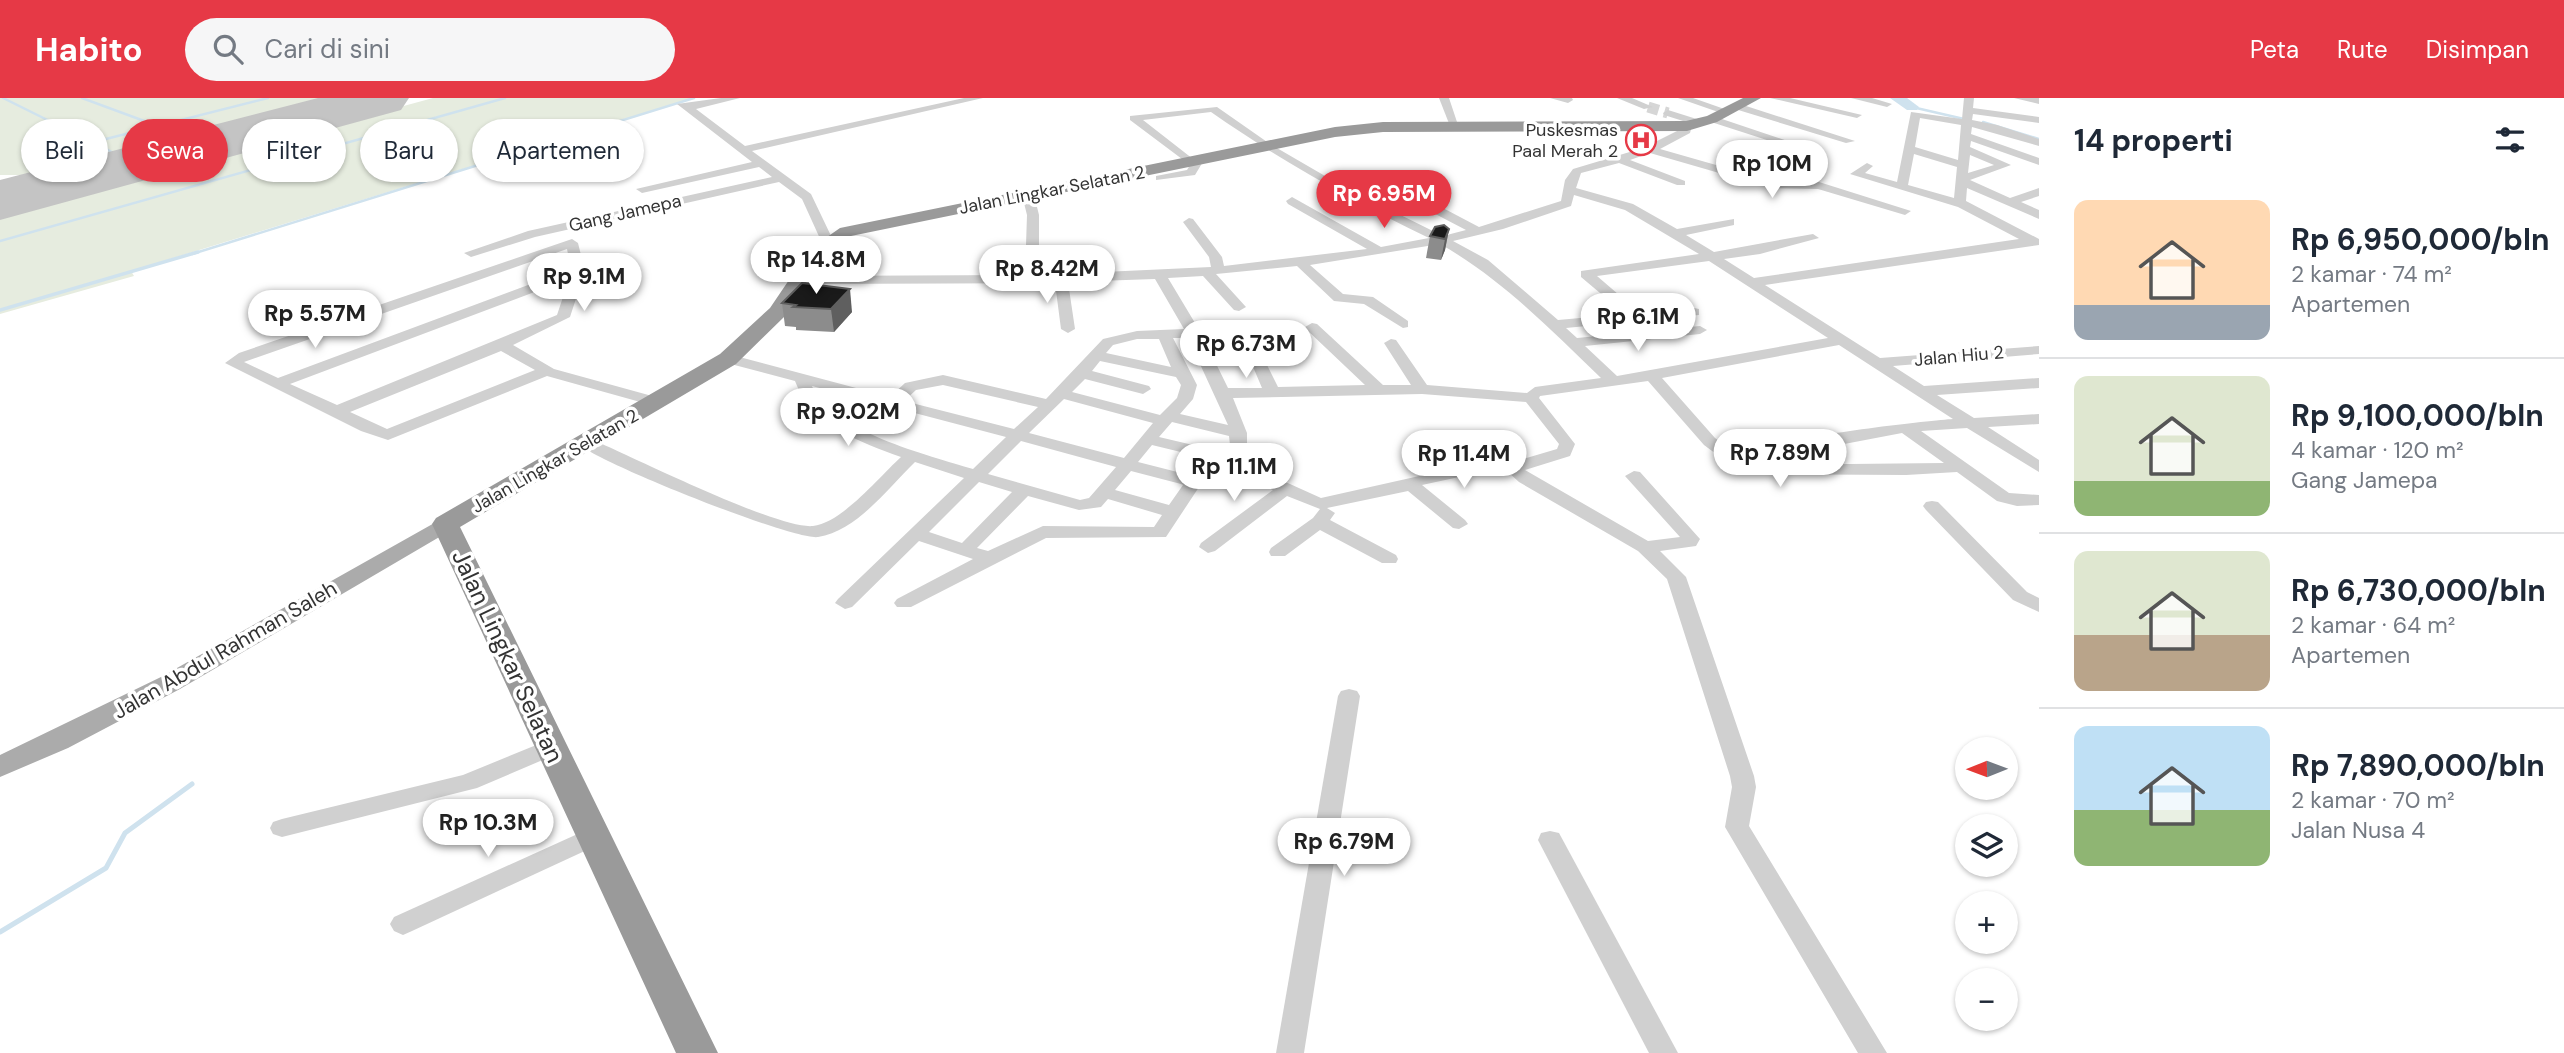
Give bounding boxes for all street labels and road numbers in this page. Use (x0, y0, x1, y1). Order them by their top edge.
street label: Jalan Lingkar Selatan 2 (957, 160, 1147, 220)
street label: Gang Jamepa (566, 188, 684, 238)
street label: Jalan Hiu 2 (1913, 340, 2005, 372)
street label: Jalan Lingkar Selatan 2 (467, 403, 643, 519)
street label: Jalan Lingkar Selatan (445, 545, 571, 767)
street label: Jalan Abdul Rahman Saleh (108, 574, 342, 726)

